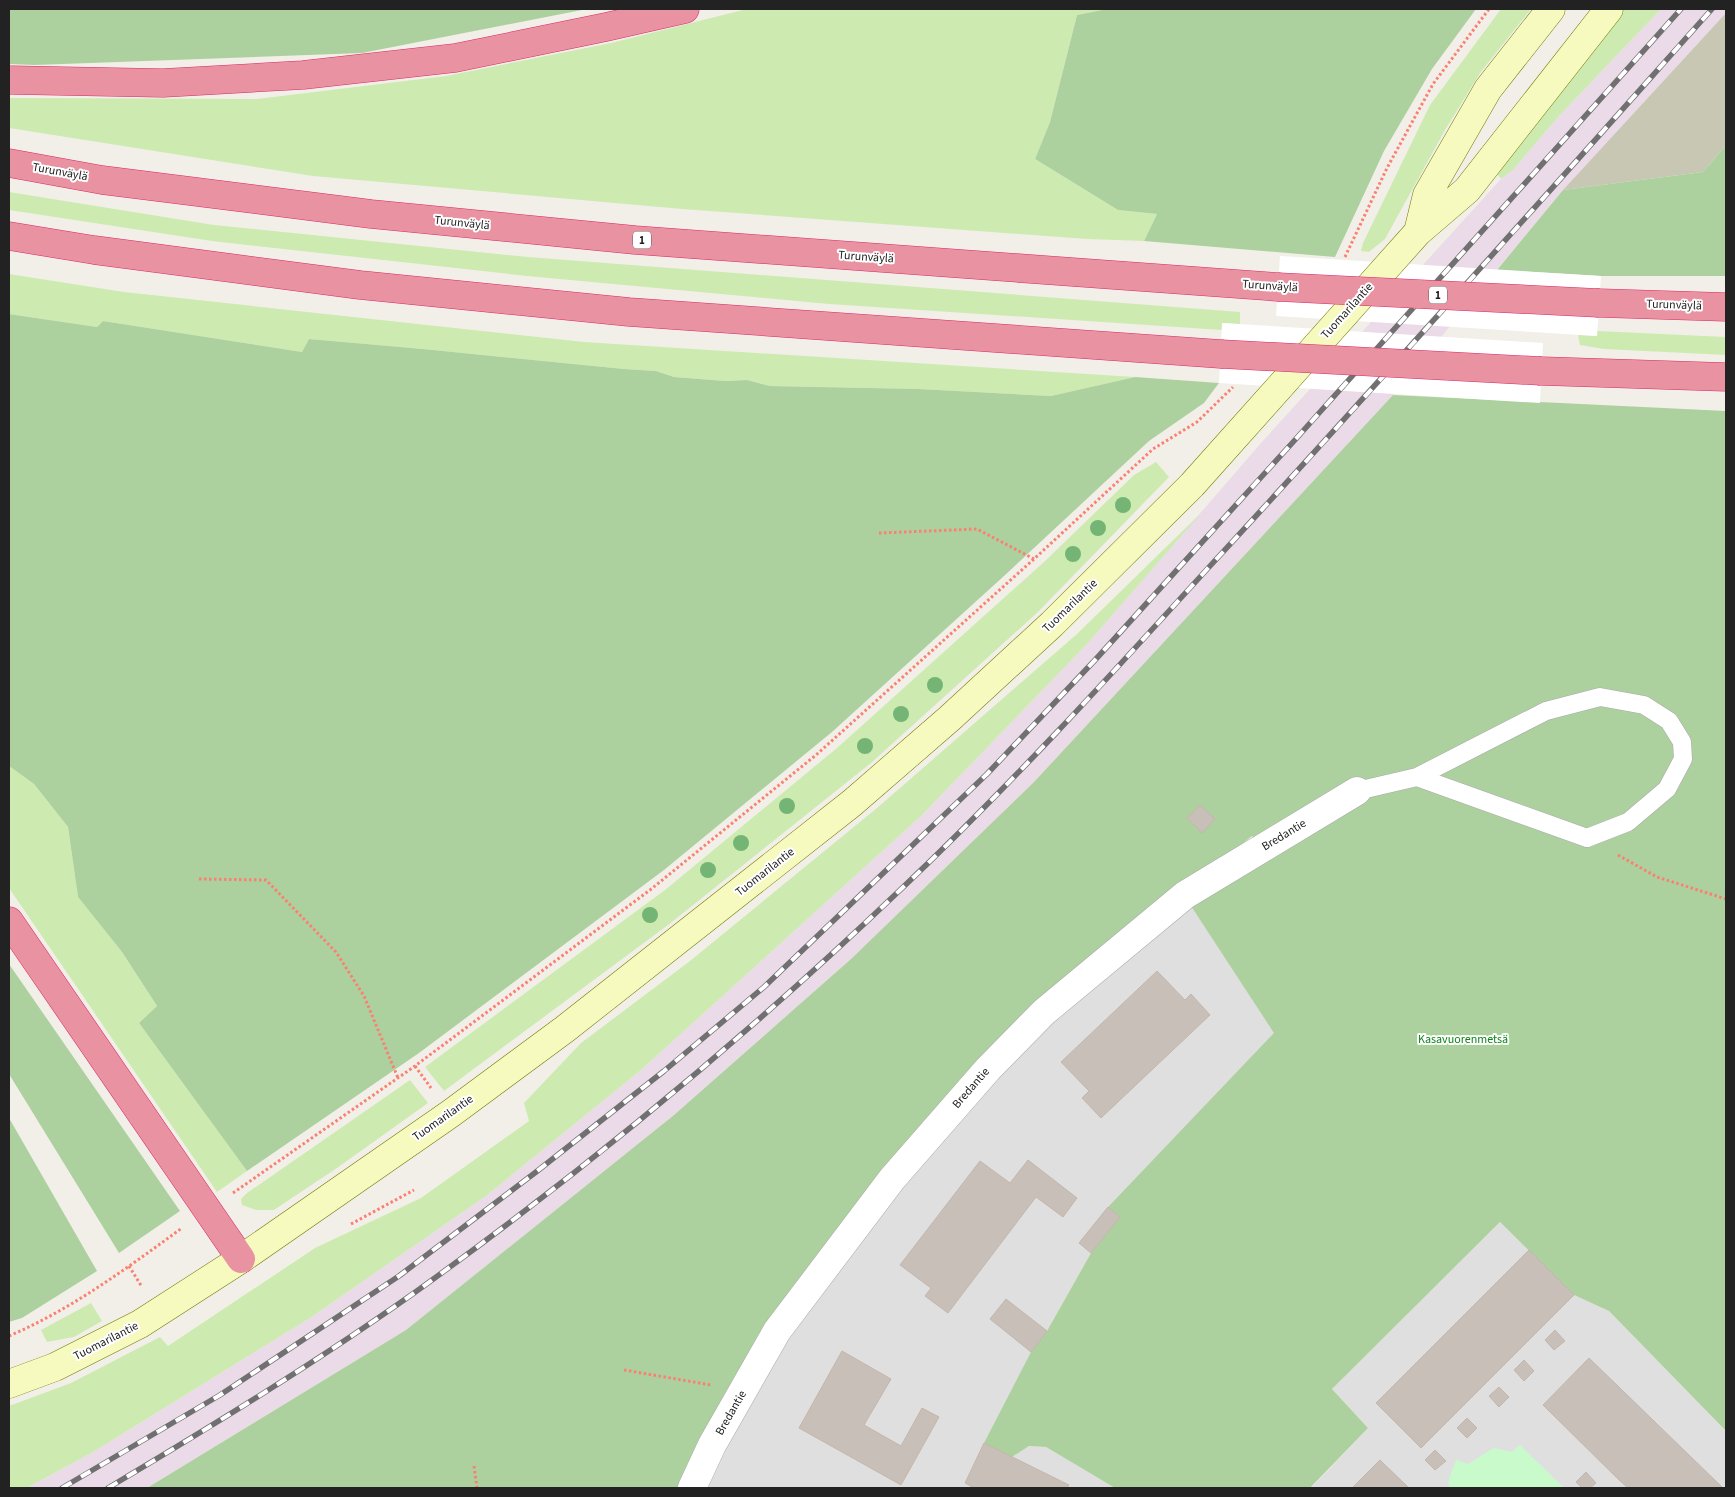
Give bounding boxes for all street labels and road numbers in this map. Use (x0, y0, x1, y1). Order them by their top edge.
street label: Turunväylä (31, 159, 89, 185)
street label: Turunväylä (433, 212, 491, 234)
road number: 1 (633, 232, 651, 248)
street label: Turunväylä (838, 247, 894, 267)
street label: Turunväylä (1242, 276, 1298, 296)
street label: Tuomarilantie (1317, 279, 1377, 343)
road number: 1 (1429, 286, 1447, 304)
street label: Turunväylä (1646, 296, 1702, 314)
street label: Tuomarilantie (1039, 575, 1101, 637)
street label: Bredantie (1258, 815, 1310, 855)
street label: Tuomarilantie (732, 844, 798, 900)
street label: Bredantie (948, 1064, 994, 1112)
street label: Tuomarilantie (409, 1091, 477, 1145)
street label: Tuomarilantie (71, 1317, 141, 1365)
street label: Bredantie (711, 1387, 751, 1439)

